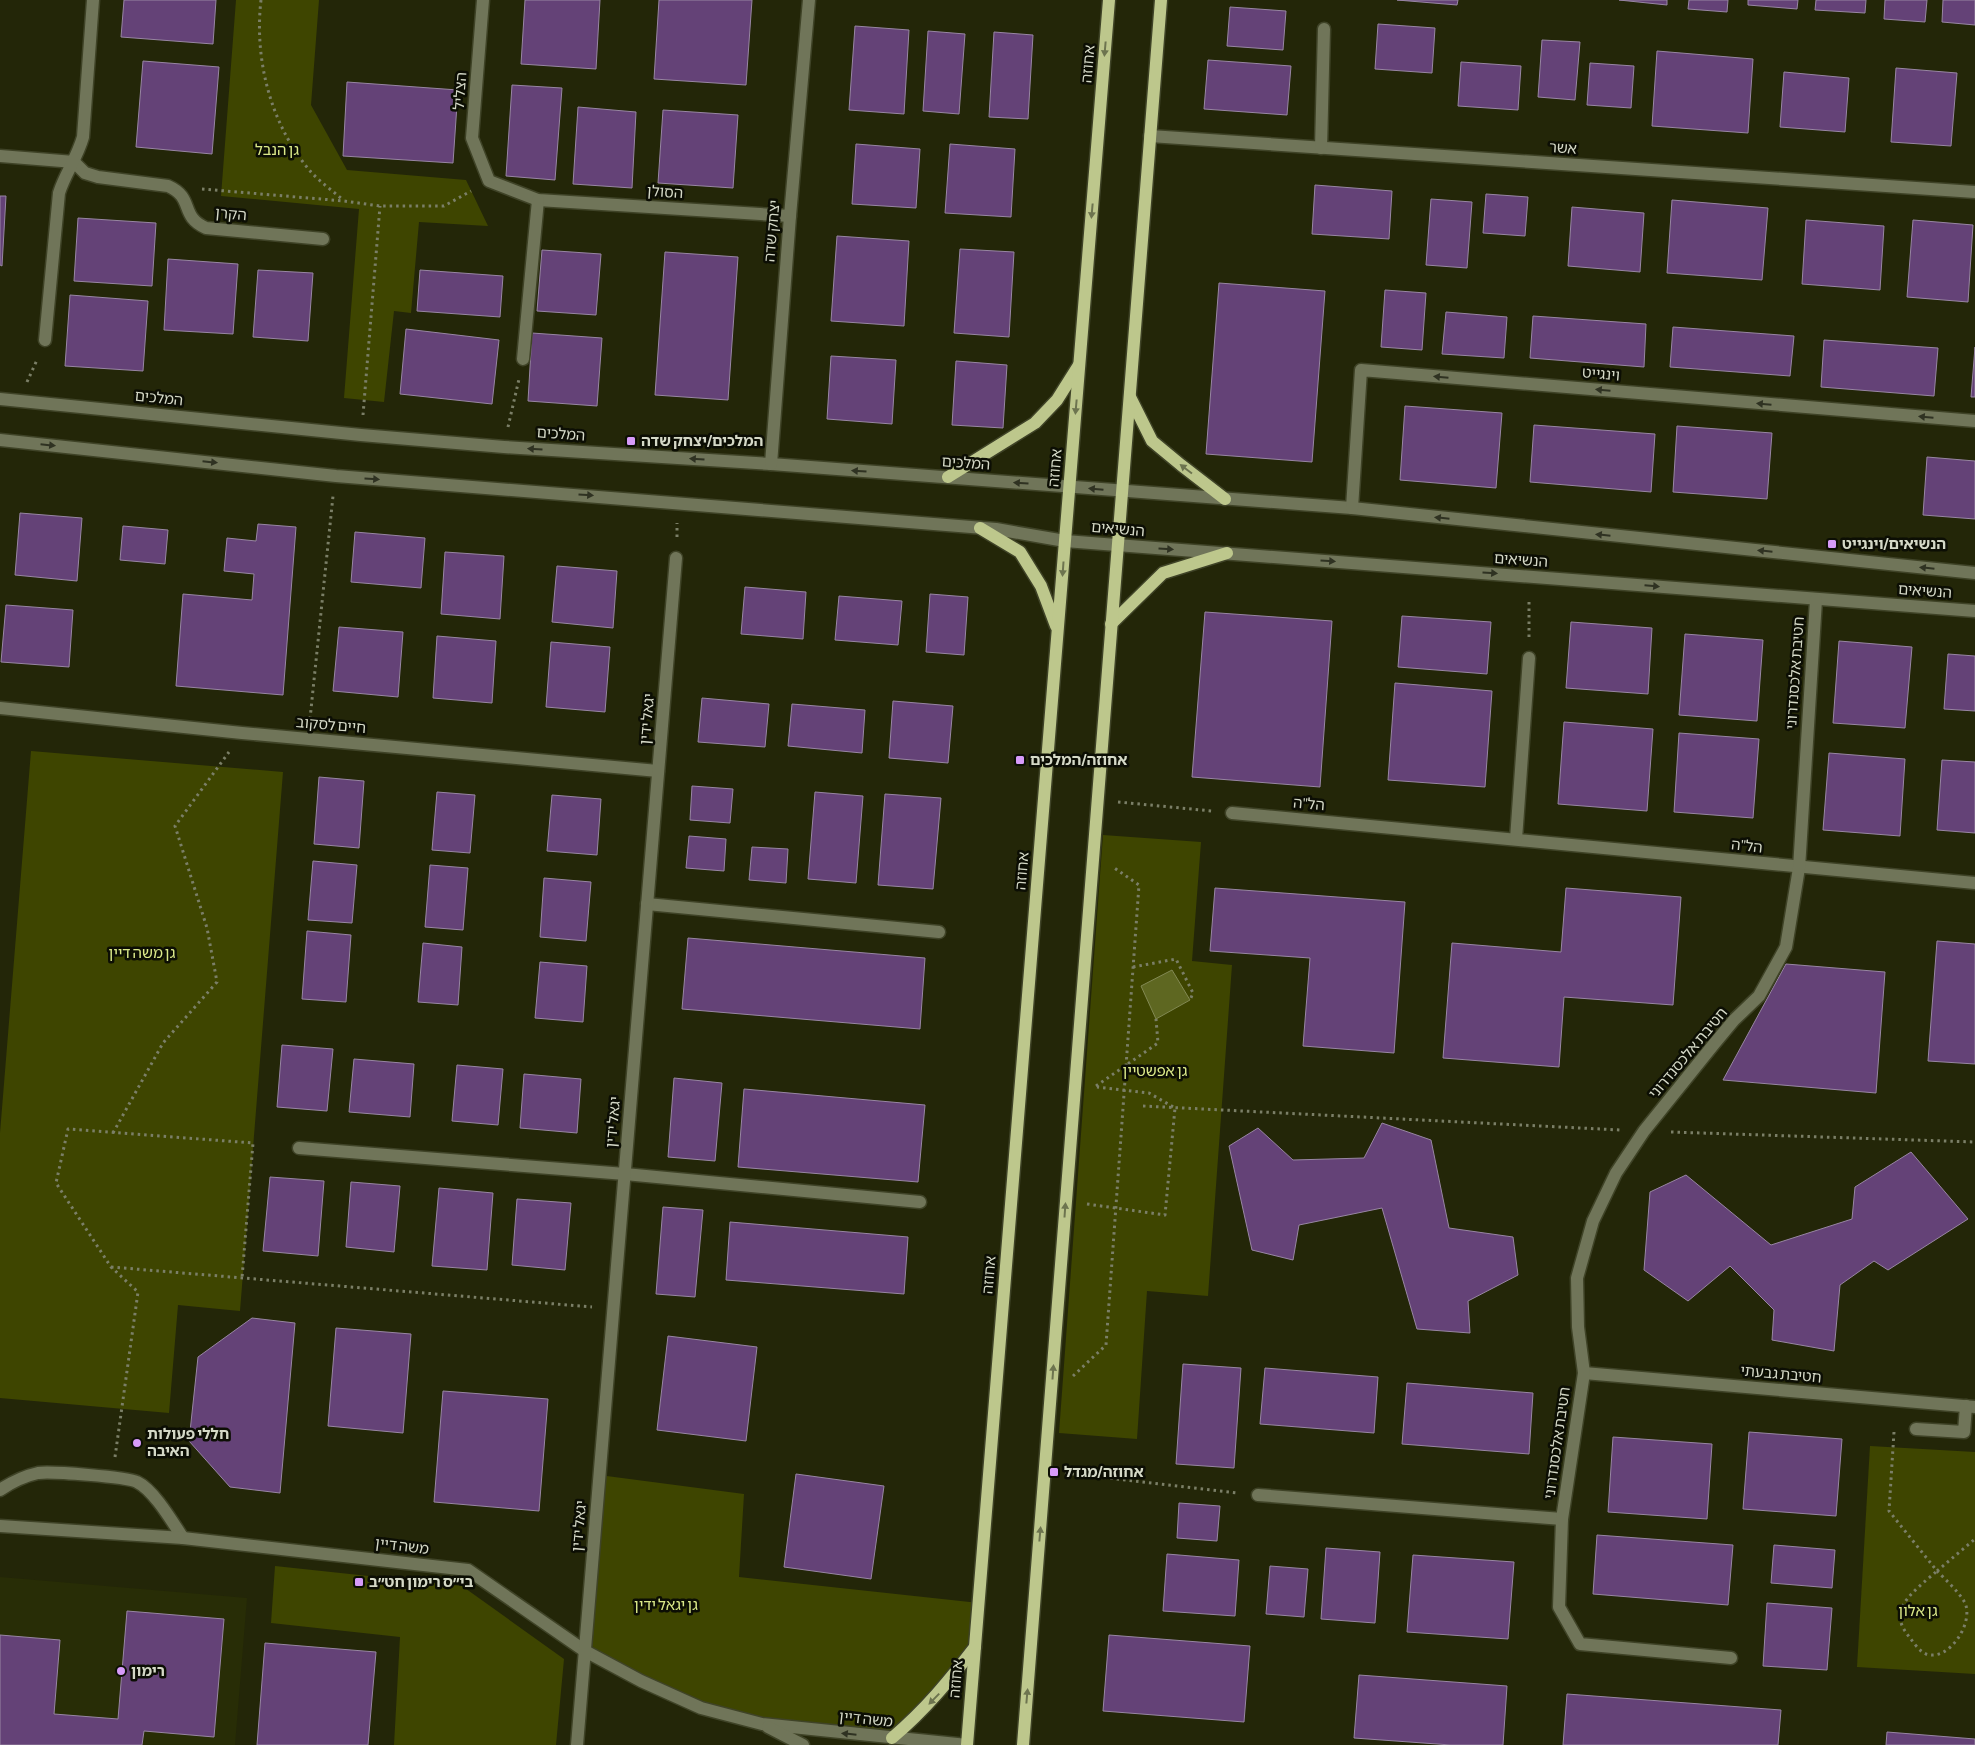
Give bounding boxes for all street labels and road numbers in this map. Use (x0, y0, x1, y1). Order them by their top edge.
street label: אחוזה (1077, 44, 1098, 84)
street label: הצליל (450, 71, 469, 110)
street label: אשר (1549, 138, 1578, 157)
street label: הסולן (646, 182, 684, 201)
street label: יצחק שדה (760, 199, 783, 263)
street label: הקרן (215, 204, 248, 223)
street label: וינגייט (1581, 363, 1621, 384)
street label: המלכים (134, 387, 184, 409)
street label: המלכים (536, 423, 586, 444)
street label: אחוזה (1044, 448, 1065, 488)
street label: המלכים (941, 452, 991, 473)
street label: הנשיאים (1090, 518, 1146, 539)
street label: הנשיאים (1494, 549, 1549, 570)
street label: הנשיאים (1898, 580, 1953, 601)
street label: חטיבת אלכסנדרוני (1782, 616, 1807, 730)
street label: יגאל ידין (636, 693, 657, 745)
street label: חיים לסקוב (295, 713, 367, 736)
street label: הל"ה (1293, 794, 1325, 813)
street label: הל"ה (1730, 835, 1764, 856)
street label: אחוזה (1011, 851, 1032, 891)
street label: חטיבת אלכסנדרוני (1645, 1004, 1731, 1102)
street label: יגאל ידין (602, 1096, 623, 1148)
street label: אחוזה (978, 1255, 999, 1295)
street label: חטיבת גבעתי (1740, 1361, 1822, 1386)
street label: חטיבת אלכסנדרוני (1540, 1386, 1573, 1500)
street label: יגאל ידין (568, 1500, 589, 1552)
street label: משה דיין (374, 1534, 430, 1557)
street label: אחוזה (945, 1659, 966, 1699)
street label: משה דיין (838, 1707, 894, 1730)

